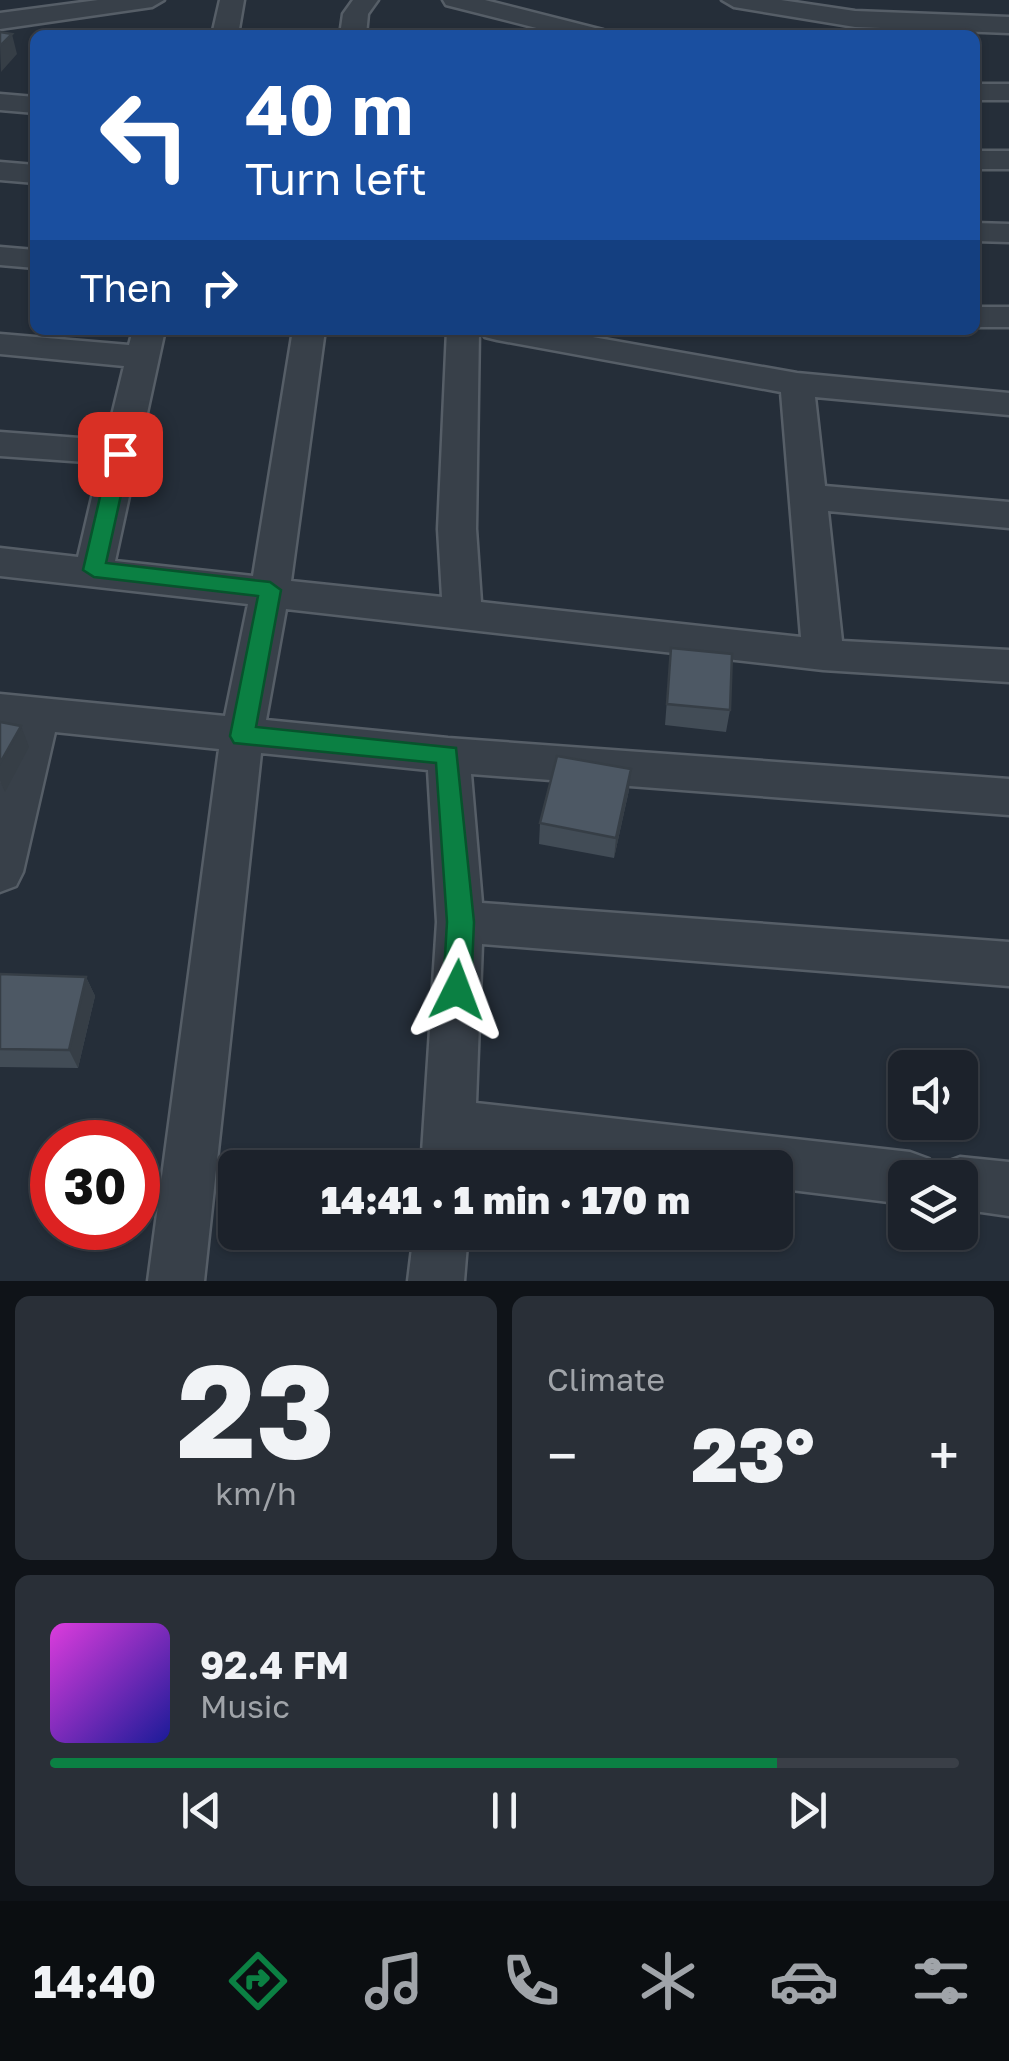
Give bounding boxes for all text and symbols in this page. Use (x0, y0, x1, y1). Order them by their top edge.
text: 40 m (245, 66, 413, 150)
icon: left (80, 70, 210, 200)
text: Turn left (245, 151, 427, 205)
icon: right (192, 260, 247, 315)
text: Then (80, 265, 172, 310)
pin (78, 412, 163, 497)
icon: arrive (93, 427, 148, 482)
position arrow (405, 938, 509, 1042)
map controls (888, 1050, 978, 1250)
button: sound (888, 1050, 978, 1140)
speed limit sign: 30 (30, 1120, 160, 1250)
button: layers (888, 1160, 978, 1250)
text: 14:41 · 1 min · 170 m (321, 1177, 690, 1222)
text: 23 (177, 1331, 335, 1487)
text: Climate (547, 1360, 665, 1398)
text: 23° (691, 1408, 815, 1499)
text: − (547, 1422, 577, 1488)
text: + (929, 1422, 959, 1488)
text: km/h (215, 1474, 297, 1512)
text: 92.4 FM (200, 1642, 349, 1687)
text: Music (200, 1687, 290, 1725)
icon: previous (174, 1783, 229, 1838)
icon: pause (477, 1783, 532, 1838)
icon: next (780, 1783, 835, 1838)
icon: directions (223, 1946, 293, 2016)
icon: music (359, 1946, 429, 2016)
icon: phone (496, 1946, 566, 2016)
icon: climate (633, 1946, 703, 2016)
icon: car (769, 1946, 839, 2016)
icon: filters (906, 1946, 976, 2016)
text: 14:40 (33, 1954, 156, 2008)

